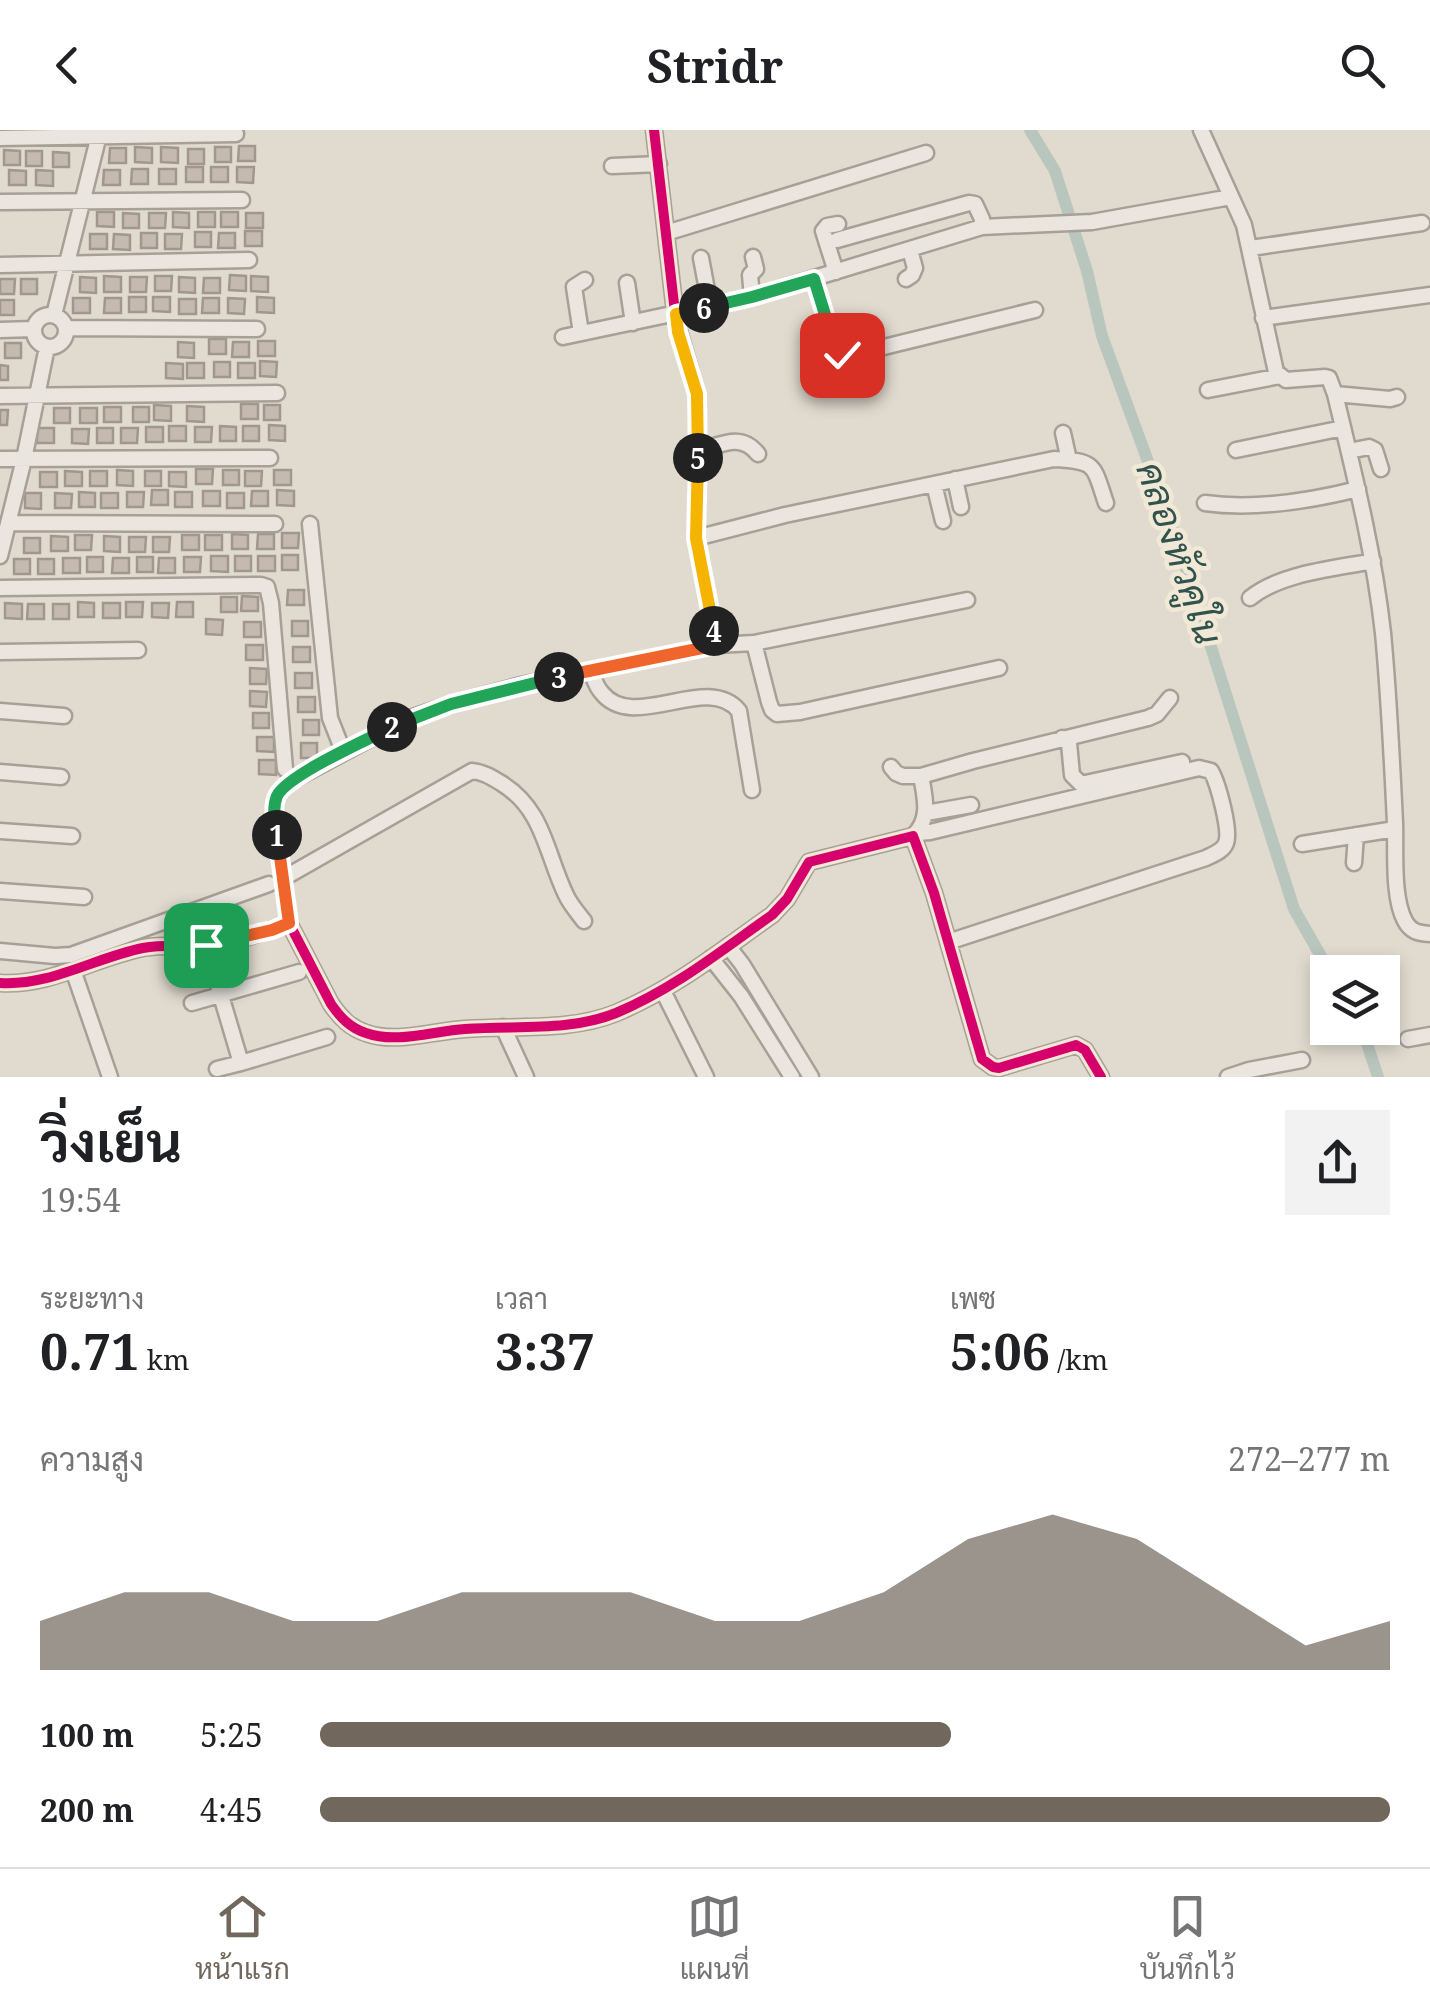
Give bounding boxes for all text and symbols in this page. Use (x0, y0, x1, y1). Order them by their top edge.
text: Stridr (647, 35, 783, 96)
icon: back (40, 38, 95, 93)
icon: search (1335, 38, 1390, 93)
pin: 6 (679, 283, 729, 333)
text: 6 (696, 289, 712, 327)
pin (800, 313, 885, 398)
icon: check (815, 328, 870, 383)
pin: 5 (673, 433, 723, 483)
text: 5 (690, 439, 706, 477)
water label: คลองหัวคูใน (1124, 454, 1236, 651)
pin: 4 (689, 606, 739, 656)
text: 4 (706, 612, 722, 650)
pin: 3 (534, 652, 584, 702)
text: 3 (551, 658, 567, 696)
pin: 2 (367, 702, 417, 752)
text: 2 (384, 708, 400, 746)
pin: 1 (252, 810, 302, 860)
text: 1 (269, 816, 285, 854)
pin (164, 903, 249, 988)
icon: arrive (179, 918, 234, 973)
map controls (1310, 955, 1400, 1045)
button: layers (1310, 955, 1400, 1045)
text: วิ่งเย็น (40, 1103, 182, 1178)
button: share (1285, 1110, 1390, 1215)
text: 19:54 (40, 1178, 121, 1221)
text: ระยะทาง (40, 1279, 144, 1317)
text: เวลา (495, 1279, 548, 1317)
text: เพซ (950, 1279, 996, 1317)
text: 0.71 (40, 1317, 139, 1385)
text: 3:37 (495, 1317, 595, 1385)
text: 5:06 (950, 1317, 1050, 1385)
text: km (139, 1340, 190, 1378)
text: /km (1050, 1340, 1108, 1378)
text: ความสูง (40, 1437, 144, 1480)
text: 272–277 m (1228, 1437, 1390, 1480)
text: 100 m (40, 1713, 134, 1756)
text: 5:25 (200, 1713, 263, 1756)
text: 200 m (40, 1788, 134, 1831)
text: 4:45 (200, 1788, 263, 1831)
tab: หน้าแรก (195, 1889, 290, 1987)
tab: แผนที่ (680, 1889, 750, 1987)
tab: บันทึกไว้ (1139, 1889, 1235, 1987)

